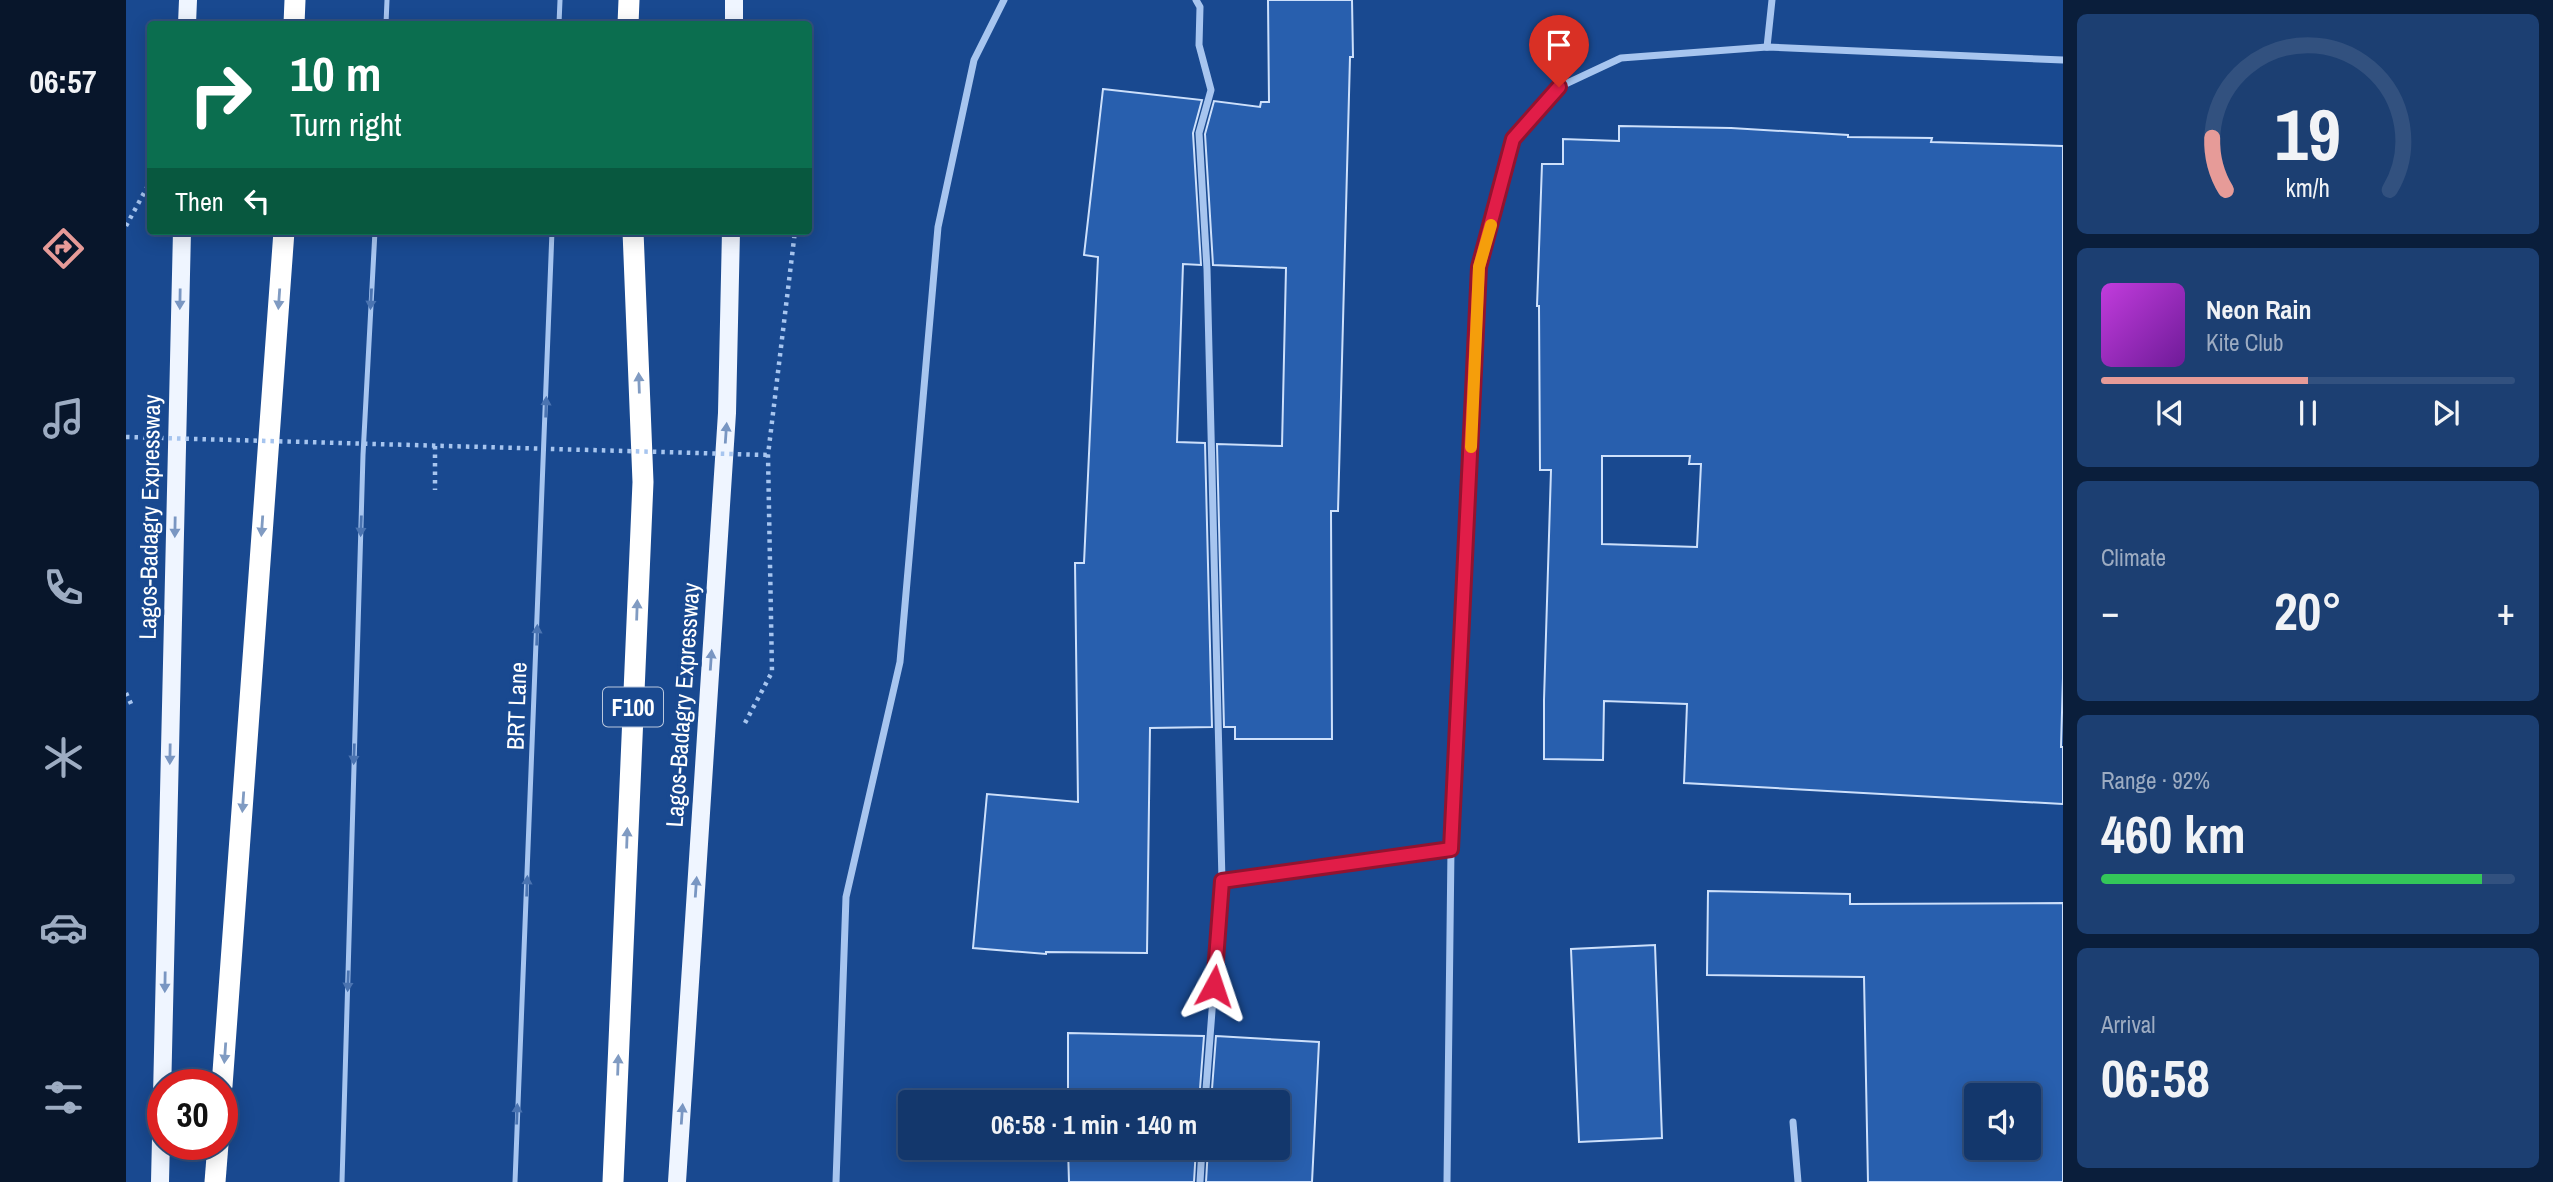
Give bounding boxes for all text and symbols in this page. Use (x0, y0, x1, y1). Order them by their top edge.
pin (1529, 15, 1589, 87)
icon: arrive (1540, 26, 1578, 64)
text: 10 m (290, 40, 382, 106)
icon: right (175, 49, 266, 140)
text: 06:57 (29, 60, 97, 103)
text: 19 (2275, 85, 2341, 183)
text: Turn right (290, 103, 402, 146)
text: km/h (2286, 171, 2330, 205)
icon: left (238, 182, 276, 220)
text: Then (175, 184, 224, 219)
icon: directions (39, 224, 88, 273)
one-way arrow (175, 288, 186, 310)
one-way arrow (273, 288, 284, 310)
one-way arrow (365, 288, 376, 310)
text: Neon Rain (2206, 292, 2311, 327)
text: Kite Club (2206, 327, 2284, 358)
one-way arrow (633, 372, 644, 394)
icon: music (39, 394, 88, 443)
street label: Lagos-Badagry Expressway (131, 394, 167, 640)
icon: previous (2151, 394, 2189, 432)
icon: pause (2289, 394, 2327, 432)
icon: next (2427, 394, 2465, 432)
one-way arrow (540, 396, 551, 418)
one-way arrow (721, 422, 732, 444)
one-way arrow (257, 515, 268, 537)
one-way arrow (170, 516, 181, 538)
one-way arrow (355, 516, 366, 538)
text: Climate (2101, 542, 2166, 573)
icon: phone (39, 563, 88, 612)
text: 20° (2274, 576, 2342, 646)
street label: Lagos-Badagry Expressway (657, 582, 707, 828)
text: − (2101, 586, 2119, 637)
text: + (2497, 586, 2515, 637)
one-way arrow (632, 599, 643, 621)
one-way arrow (531, 623, 542, 645)
one-way arrow (705, 649, 716, 671)
street label: BRT Lane (498, 661, 534, 751)
road number: F100 (603, 688, 663, 726)
icon: climate (39, 733, 88, 782)
one-way arrow (165, 743, 176, 765)
one-way arrow (349, 743, 360, 765)
text: Range · 92% (2101, 765, 2210, 796)
one-way arrow (237, 791, 248, 813)
text: 460 km (2101, 799, 2246, 869)
one-way arrow (622, 826, 633, 848)
one-way arrow (521, 875, 532, 897)
one-way arrow (691, 876, 702, 898)
icon: car (39, 903, 88, 952)
position arrow (1177, 949, 1251, 1023)
one-way arrow (342, 970, 354, 992)
one-way arrow (159, 971, 171, 993)
text: Arrival (2101, 1009, 2156, 1040)
one-way arrow (219, 1042, 230, 1064)
text: 06:58 (2101, 1043, 2210, 1113)
one-way arrow (612, 1054, 623, 1076)
speed limit sign: 30 (147, 1069, 238, 1160)
icon: filters (39, 1073, 88, 1122)
map controls (1964, 1083, 2041, 1160)
button: sound (1964, 1083, 2041, 1160)
one-way arrow (512, 1103, 523, 1125)
one-way arrow (676, 1103, 687, 1125)
text: 06:58 · 1 min · 140 m (991, 1107, 1197, 1142)

